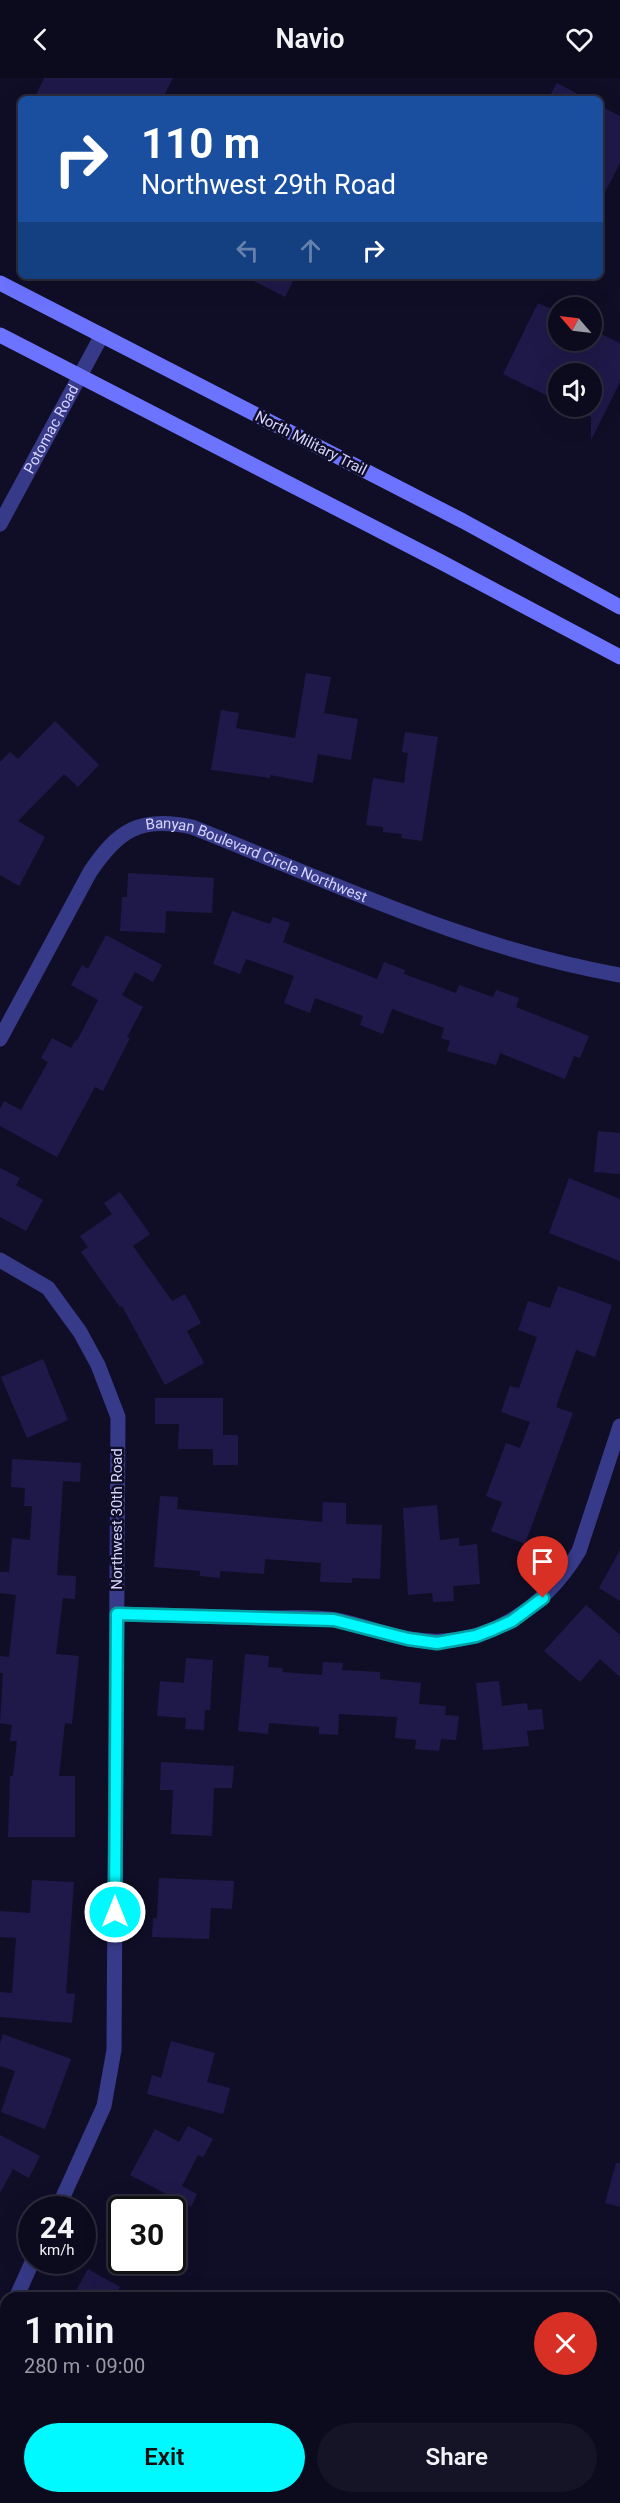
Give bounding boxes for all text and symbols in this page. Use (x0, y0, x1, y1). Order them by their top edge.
icon: back (24, 23, 57, 56)
text: Navio (275, 23, 345, 55)
icon: heart (563, 23, 596, 56)
text: 110 m (141, 119, 260, 168)
icon: right (42, 120, 120, 198)
text: Northwest 29th Road (141, 169, 396, 201)
icon: left (231, 234, 264, 267)
icon: ahead (294, 234, 327, 267)
icon: right (357, 234, 390, 267)
north arrow (548, 297, 602, 351)
map controls (548, 297, 602, 417)
button: sound (548, 363, 602, 417)
street label: Potomac Road (20, 381, 83, 477)
street label: North Military Trail (252, 407, 370, 479)
street label: Banyan Boulevard Circle Northwest (144, 814, 370, 906)
street label: Northwest 30th Road (108, 1448, 126, 1590)
pin (517, 1536, 568, 1598)
icon: arrive (526, 1545, 559, 1578)
position arrow (83, 1880, 147, 1944)
speed limit sign: 30 (108, 2196, 186, 2274)
text: 24 (40, 2210, 74, 2245)
text: km/h (39, 2241, 75, 2259)
text: 1 min (24, 2310, 114, 2352)
button: close (534, 2312, 597, 2375)
text: 280 m · 09:00 (24, 2354, 145, 2378)
button: Exit (24, 2423, 305, 2492)
button: Share (317, 2423, 597, 2492)

